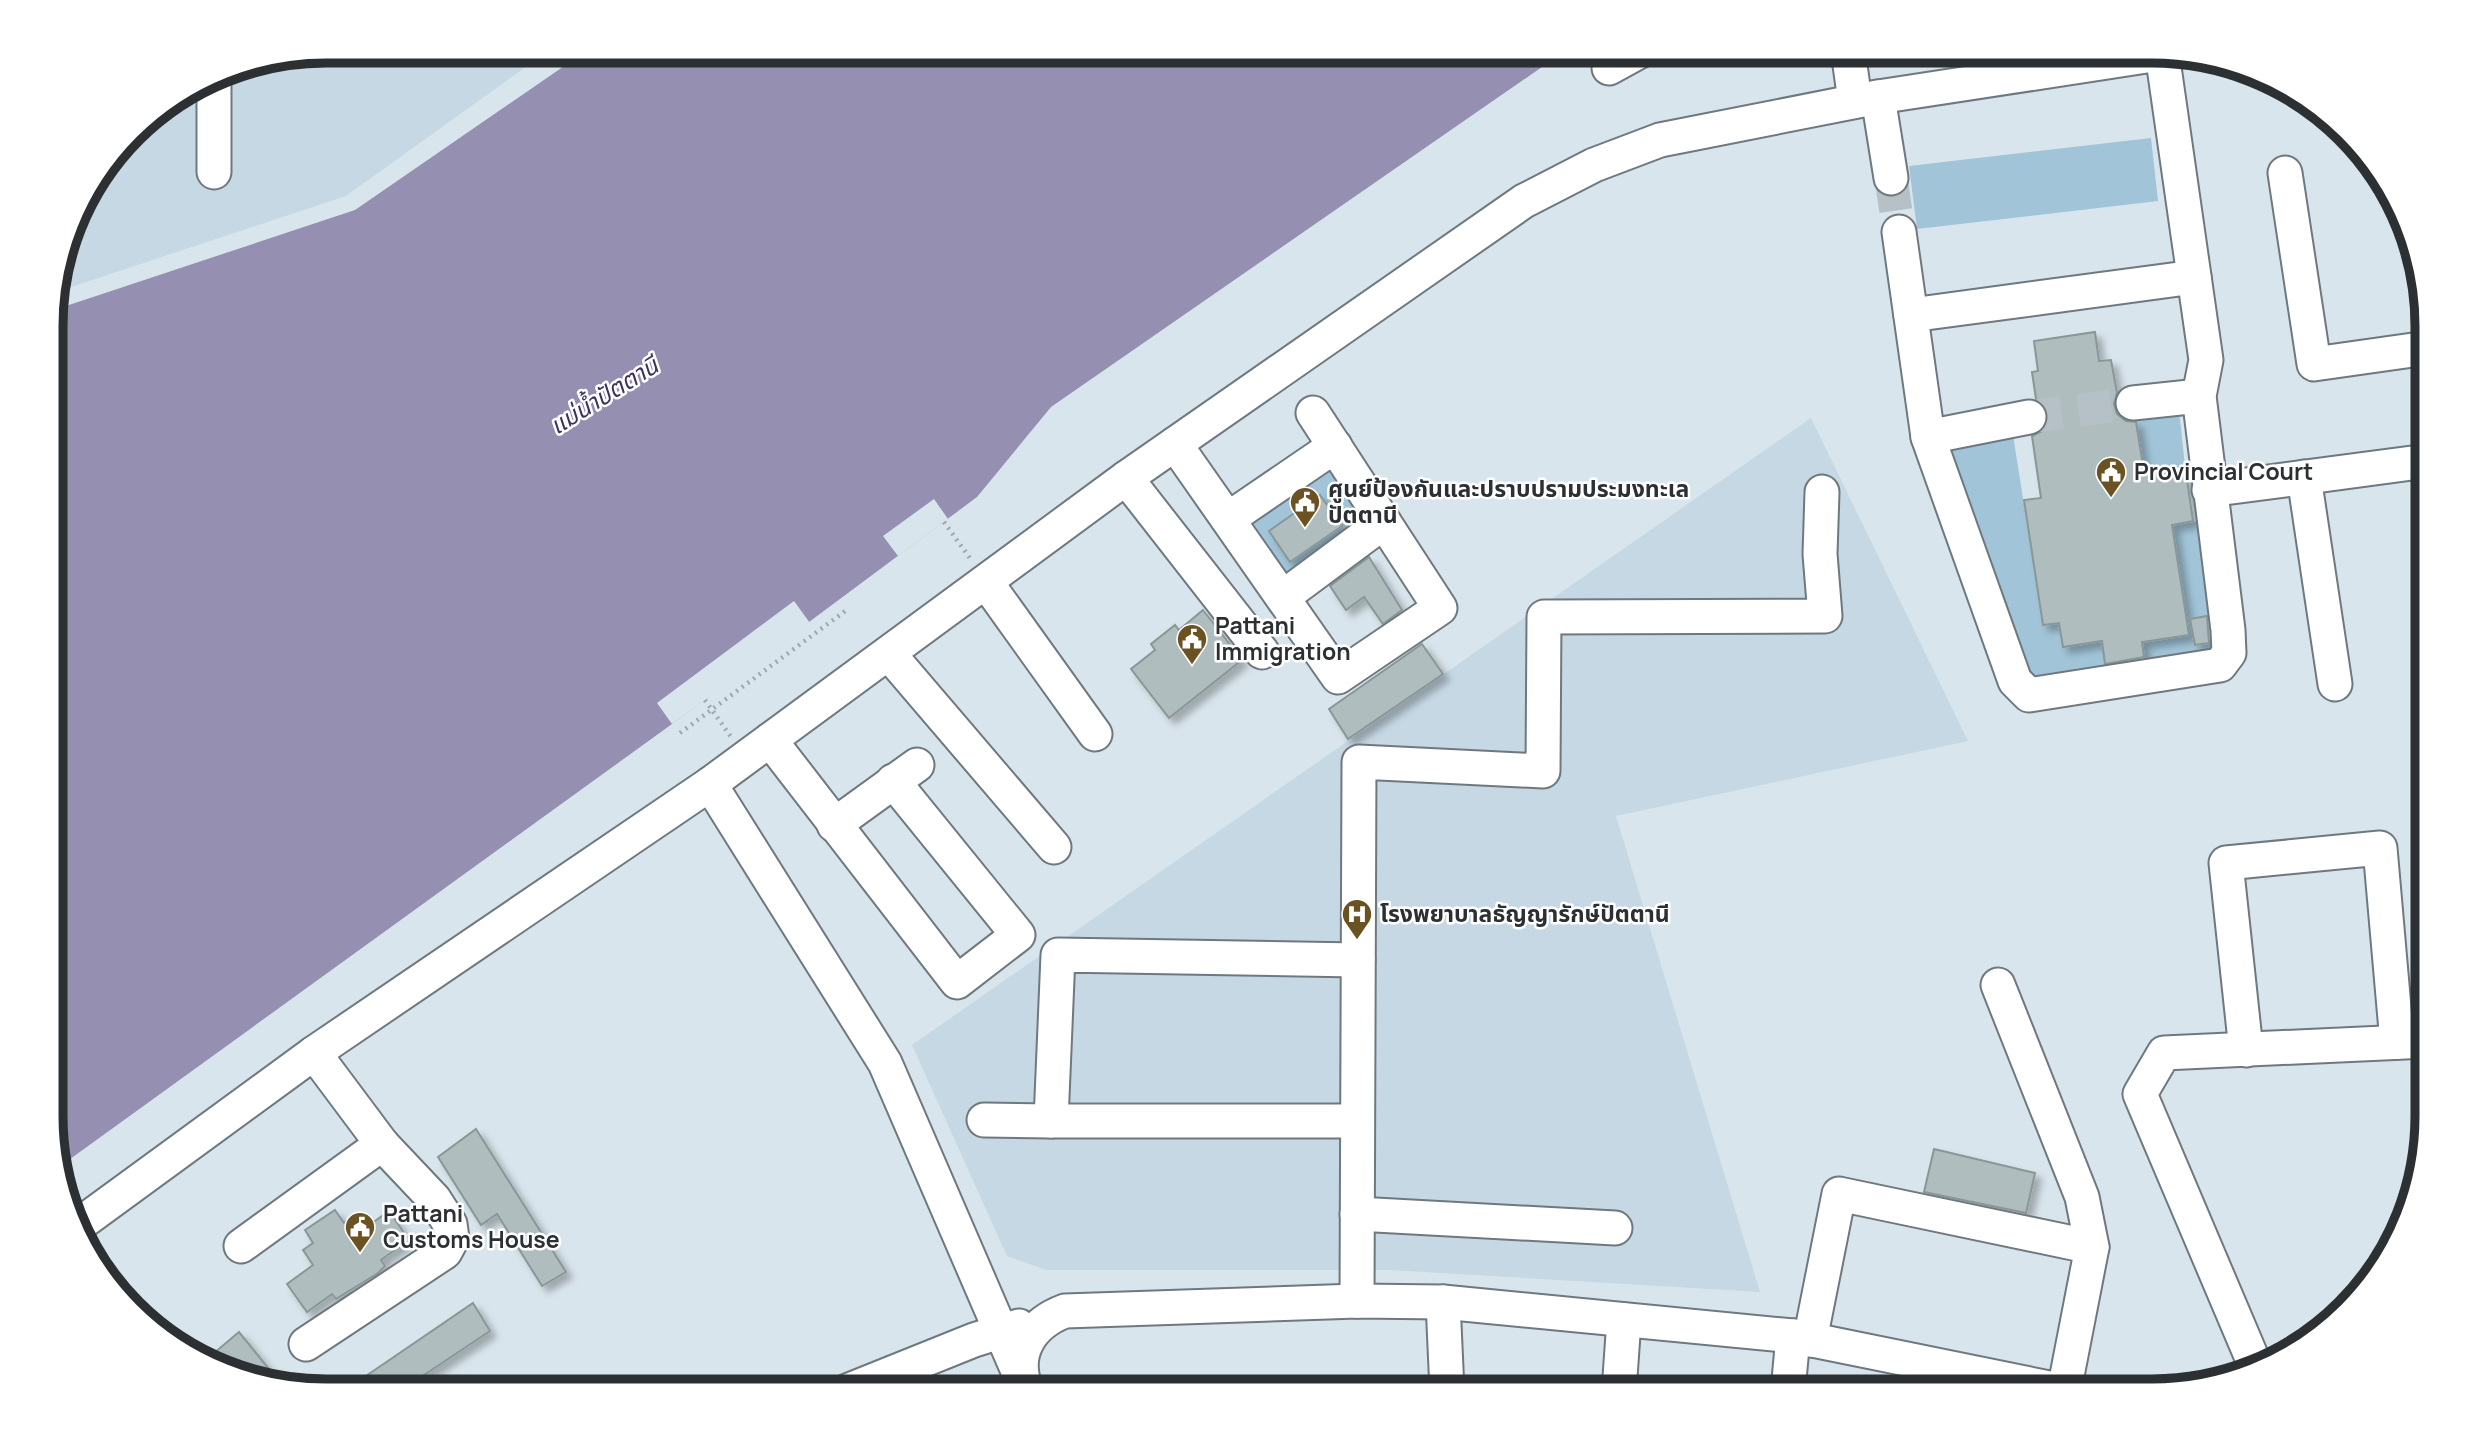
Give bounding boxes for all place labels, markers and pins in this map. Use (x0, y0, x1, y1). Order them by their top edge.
public building icon: Provincial Court (2094, 455, 2128, 499)
place label: Provincial Court (2134, 455, 2313, 487)
place label: ศูนย์ป้องกันและปราบปรามประมงทะเล ปัตตานี (1328, 472, 1689, 530)
public building icon: ศูนย์ป้องกันและปราบปรามประมงทะเล ปัตตานี (1288, 485, 1322, 529)
place label: Pattani Immigration (1215, 609, 1351, 667)
public building icon: Pattani Immigration (1175, 622, 1209, 666)
hospital icon: โรงพยาบาลธัญญารักษ์ปัตตานี (1340, 897, 1374, 941)
place label: โรงพยาบาลธัญญารักษ์ปัตตานี (1380, 897, 1670, 929)
place label: Pattani Customs House (383, 1197, 560, 1255)
public building icon: Pattani Customs House (343, 1210, 377, 1254)

